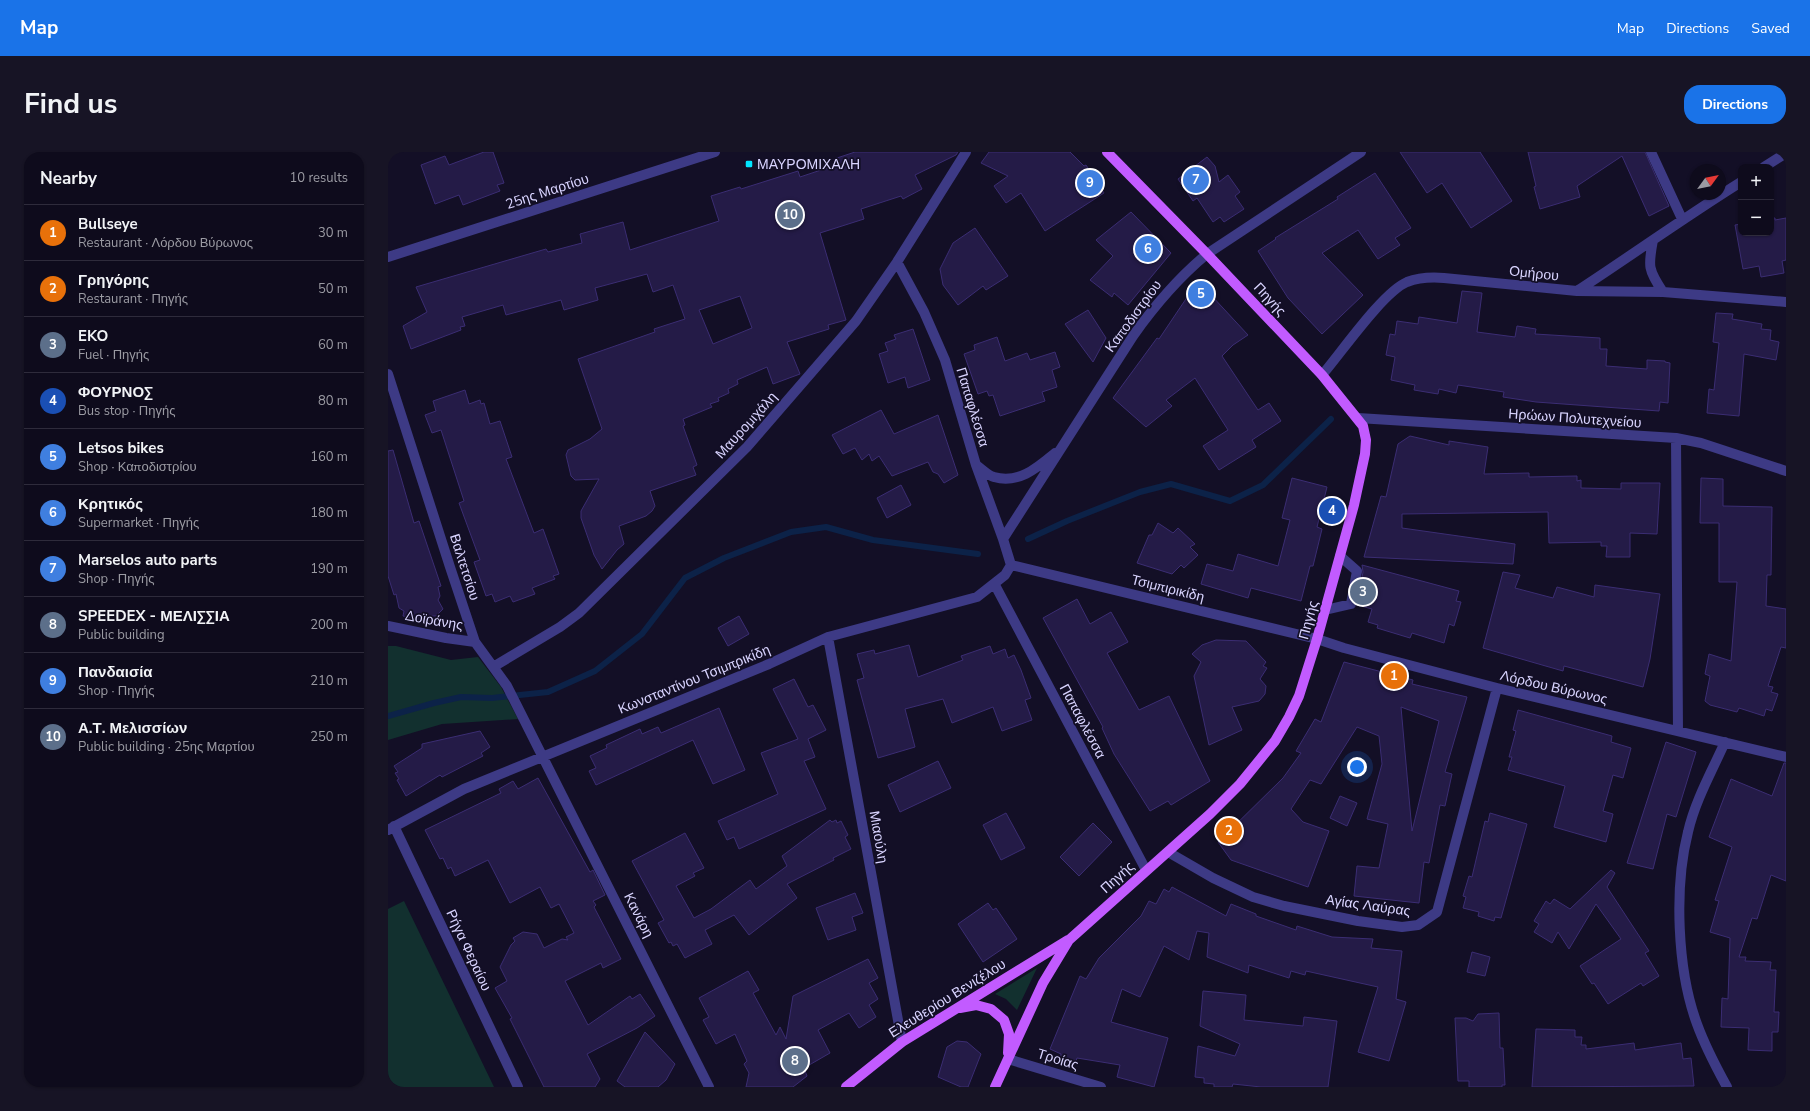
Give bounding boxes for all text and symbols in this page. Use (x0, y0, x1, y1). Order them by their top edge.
text: Map (20, 15, 58, 41)
text: Map (1617, 19, 1644, 38)
text: Directions (1666, 19, 1729, 38)
text: Saved (1751, 19, 1790, 38)
text: Find us (24, 85, 118, 123)
button: Directions (1684, 85, 1786, 124)
place label: ΜΑΥΡΟΜΙΧΑΛΗ (757, 155, 860, 174)
marker: ΜΑΥΡΟΜΙΧΑΛΗ (744, 159, 754, 169)
north arrow (1690, 164, 1726, 200)
map controls (1738, 164, 1774, 236)
button: + (1738, 164, 1774, 200)
pin: 7 (1183, 165, 1209, 195)
text: Nearby (40, 167, 97, 190)
pin: 9 (1077, 168, 1103, 198)
text: 10 results (289, 169, 348, 187)
street label: 25ης Μαρτίου (503, 169, 591, 214)
pin: 10 (777, 200, 803, 230)
button: − (1738, 200, 1774, 236)
text: Bullseye (78, 214, 138, 234)
text: 1 (49, 224, 57, 242)
text: 30 m (318, 224, 348, 242)
text: Restaurant · Λόρδου Βύρωνος (78, 234, 253, 252)
pin: 6 (1135, 234, 1161, 264)
street label: Ομήρου (1508, 261, 1560, 286)
text: Γρηγόρης (78, 270, 149, 290)
street label: Καποδιστρίου (1101, 276, 1166, 356)
street label: Πηγής (1249, 278, 1290, 320)
pin: 5 (1188, 279, 1214, 309)
text: 2 (49, 280, 57, 298)
text: 50 m (318, 280, 348, 298)
text: Restaurant · Πηγής (78, 290, 188, 308)
text: EKO (78, 326, 108, 346)
text: 3 (49, 336, 57, 354)
text: 60 m (318, 336, 348, 354)
text: Fuel · Πηγής (78, 346, 149, 364)
street label: Παπαφλέσσα (951, 365, 994, 449)
text: ΦΟΥΡΝΟΣ (78, 382, 153, 402)
street label: Μαυρομιχάλη (711, 388, 782, 463)
text: 4 (49, 392, 57, 410)
text: 80 m (318, 392, 348, 410)
text: Bus stop · Πηγής (78, 402, 175, 420)
street label: Ηρώων Πολυτεχνείου (1508, 404, 1642, 433)
text: Letsos bikes (78, 438, 164, 458)
text: 5 (49, 448, 57, 466)
text: 160 m (310, 448, 348, 466)
text: Shop · Καποδιστρίου (78, 458, 197, 476)
text: Κρητικός (78, 494, 143, 514)
pin: 4 (1319, 496, 1345, 526)
text: 6 (49, 504, 57, 522)
text: 180 m (310, 504, 348, 522)
text: Supermarket · Πηγής (78, 514, 199, 532)
street label: Βαλτετσίου (445, 532, 484, 603)
text: Marselos auto parts (78, 550, 217, 570)
text: 7 (49, 560, 57, 578)
text: 190 m (310, 560, 348, 578)
text: Shop · Πηγής (78, 570, 154, 588)
street label: Τσιμπιρικίδη (1129, 570, 1206, 607)
pin: 3 (1350, 577, 1376, 607)
street label: Πηγής (1294, 598, 1323, 642)
text: SPEEDEX - ΜΕΛΙΣΣΙΑ (78, 606, 230, 626)
street label: Δοϊράνης (403, 606, 465, 635)
text: 8 (49, 616, 57, 634)
text: 200 m (310, 616, 348, 634)
text: Public building (78, 626, 165, 644)
street label: Κωνσταντίνου Τσιμπρικίδη (615, 640, 773, 719)
pin: 1 (1381, 661, 1407, 691)
text: Πανδαισία (78, 662, 153, 682)
street label: Λόρδου Βύρωνος (1498, 666, 1610, 709)
text: 9 (49, 672, 57, 690)
text: 210 m (310, 672, 348, 690)
street label: Παπαφλέσσα (1055, 681, 1110, 762)
text: Shop · Πηγής (78, 682, 154, 700)
text: Α.Τ. Μελισσίων (78, 718, 187, 738)
text: 10 (45, 728, 61, 746)
text: 250 m (310, 728, 348, 746)
text: Public building · 25ης Μαρτίου (78, 738, 255, 756)
your location (1347, 757, 1367, 777)
street label: Μιαούλη (865, 809, 892, 865)
pin: 2 (1216, 816, 1242, 846)
street label: Πηγής (1096, 857, 1139, 898)
street label: Κανάρη (619, 889, 658, 941)
street label: Αγίας Λαύρας (1324, 890, 1412, 921)
street label: Ρήγα Φεραίου (441, 906, 496, 994)
street label: Ελευθερίου Βενιζέλου (885, 955, 1009, 1042)
street label: Τροίας (1035, 1044, 1081, 1075)
pin: 8 (782, 1046, 808, 1076)

